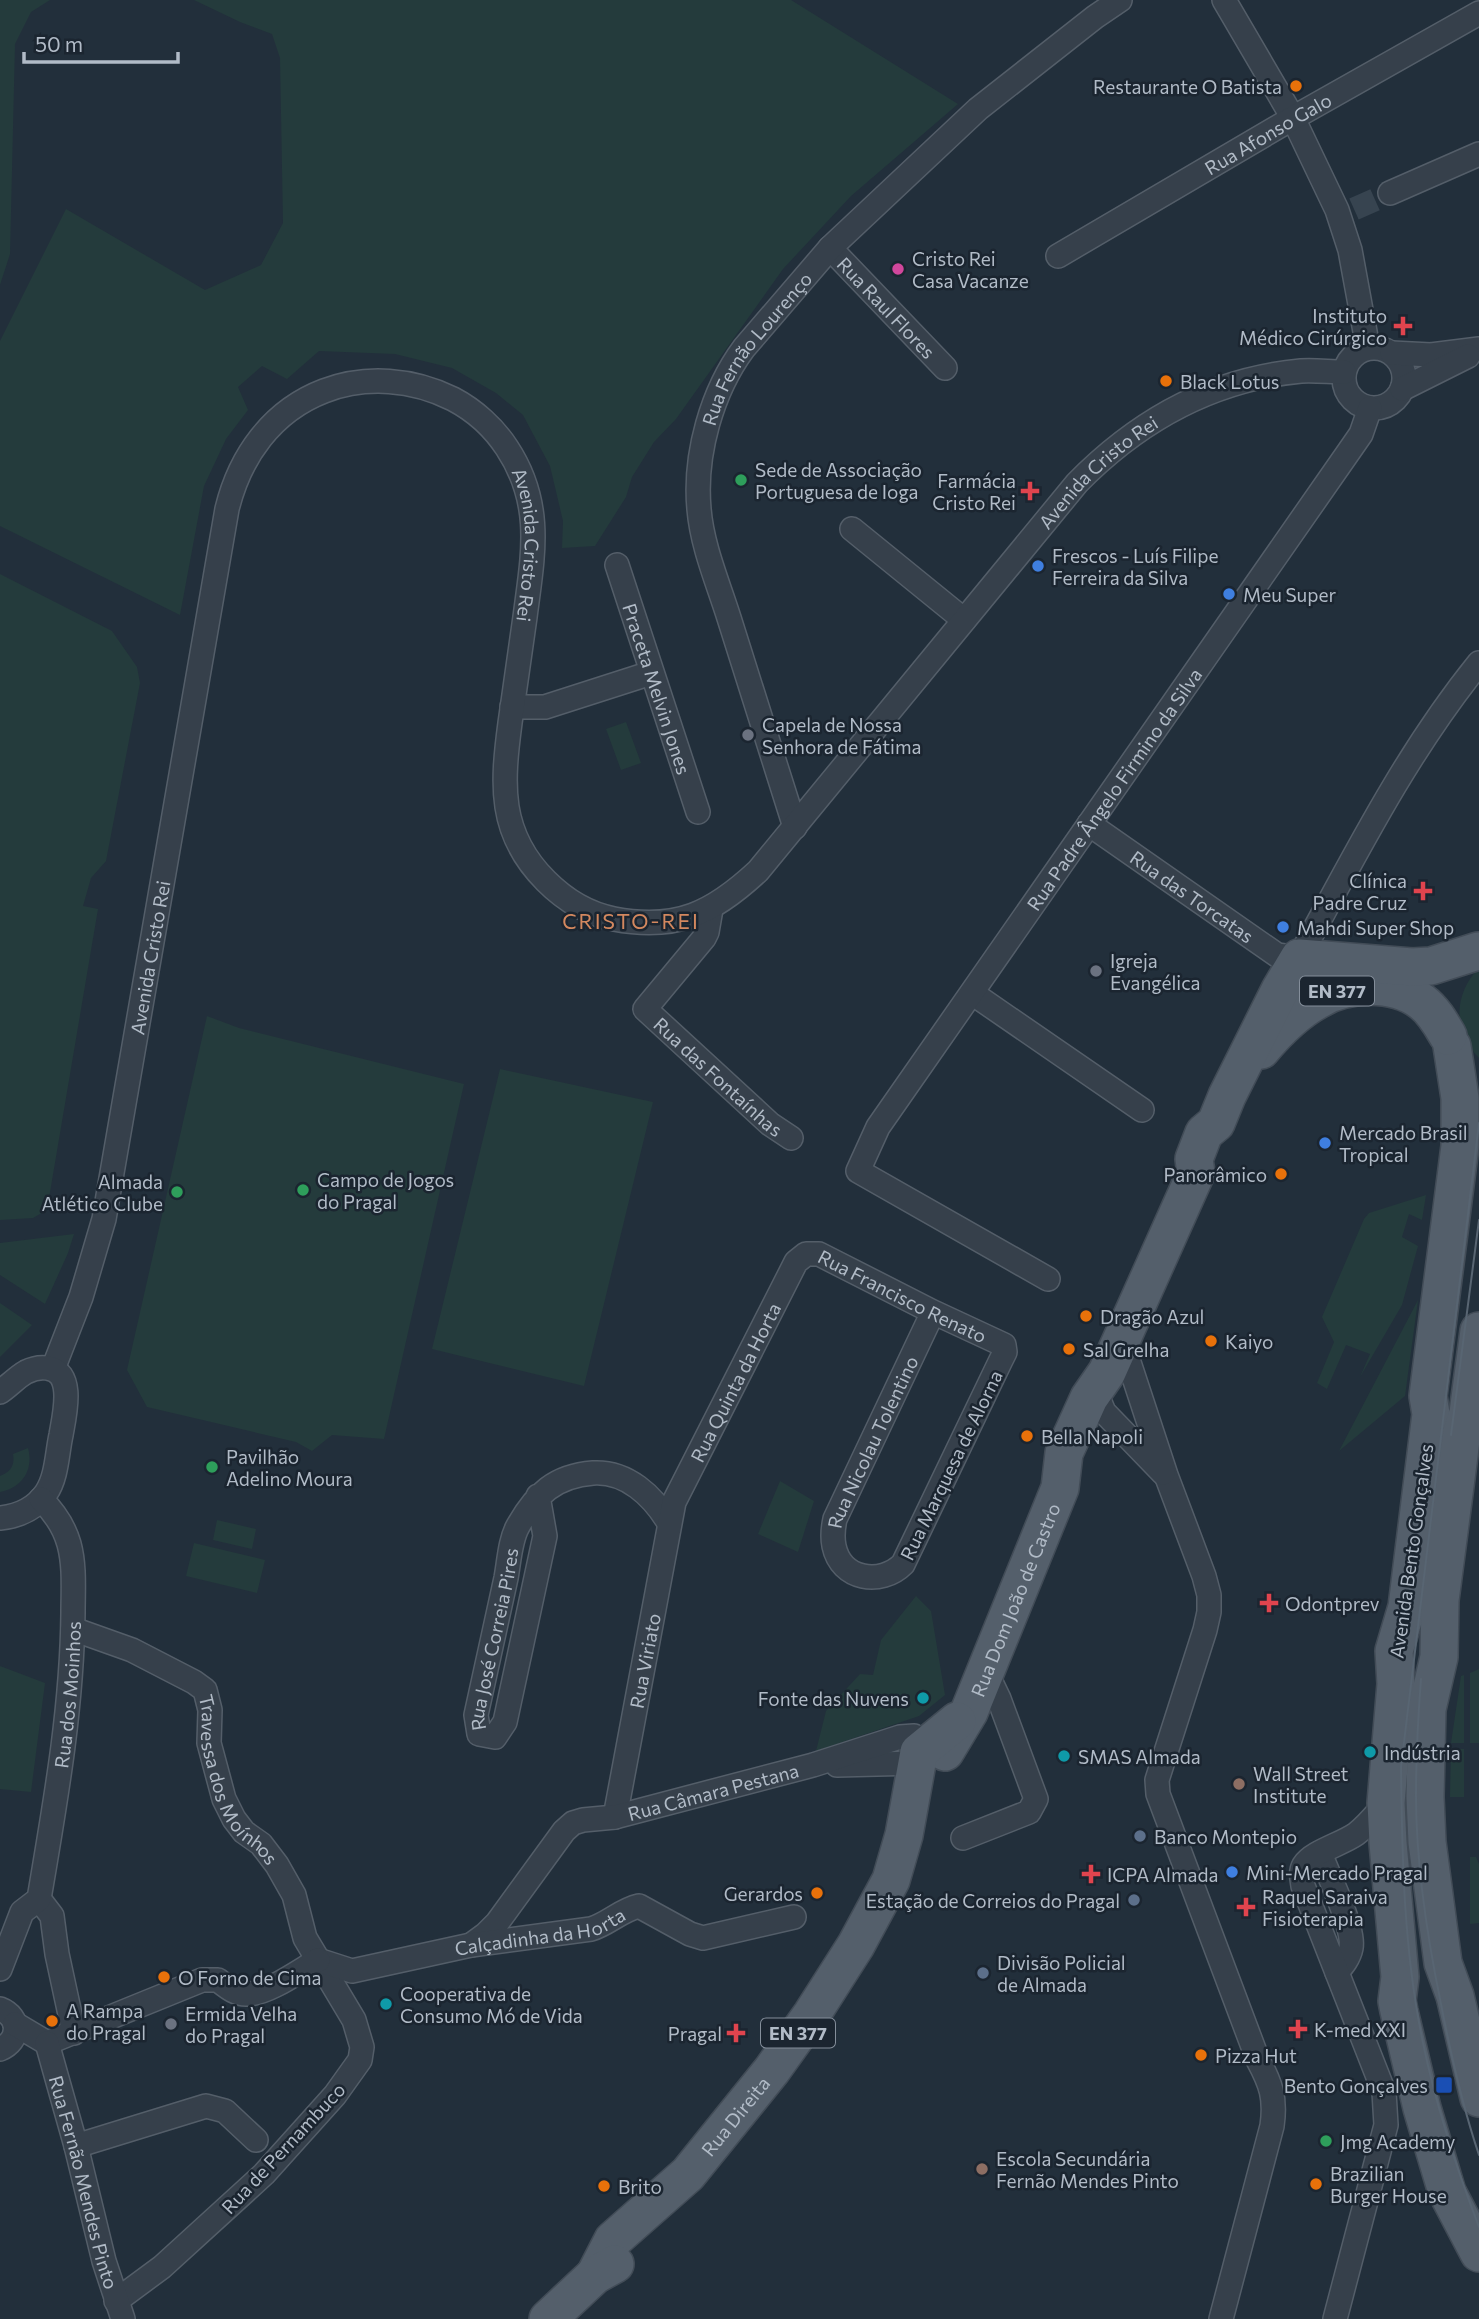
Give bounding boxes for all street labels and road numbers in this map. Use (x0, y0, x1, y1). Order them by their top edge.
street label: Rua Afonso Galo (1200, 87, 1335, 179)
street label: Rua Raul Flores (833, 252, 941, 363)
street label: Rua Fernão Lourenço (696, 267, 816, 428)
street label: Avenida Cristo Rei (1033, 410, 1161, 533)
street label: Avenida Cristo Rei (508, 464, 545, 623)
street label: Praceta Melvin Jones (619, 600, 696, 777)
street label: Rua Padre Ângelo Firmino da Silva (1021, 663, 1206, 915)
street label: Rua das Torcatas (1126, 845, 1258, 947)
street label: Avenida Cristo Rei (125, 879, 174, 1036)
road number: EN 377 (1300, 976, 1374, 1006)
street label: Rua das Fontaínhas (650, 1012, 787, 1141)
street label: Rua Francisco Renato (815, 1244, 991, 1347)
street label: Rua Quinta da Horta (685, 1299, 785, 1466)
street label: Rua Nicolau Tolentino (822, 1352, 922, 1530)
street label: Rua Marquesa de Alorna (895, 1366, 1007, 1564)
street label: Avenida Bento Gonçalves (1385, 1442, 1437, 1660)
street label: Rua Dom João de Castro (965, 1499, 1064, 1700)
street label: Rua José Correia Pires (464, 1546, 522, 1732)
street label: Rua Viriato (624, 1611, 664, 1710)
street label: Rua dos Moinhos (49, 1621, 84, 1769)
street label: Travessa dos Moínhos (195, 1692, 284, 1869)
street label: Rua Câmara Pestana (625, 1758, 801, 1825)
street label: Calçadinha da Horta (452, 1902, 629, 1960)
road number: EN 377 (761, 2019, 835, 2048)
street label: Rua Direita (696, 2071, 774, 2160)
street label: Rua Fernão Mendes Pinto (45, 2073, 124, 2292)
street label: Rua de Pernambuco (216, 2078, 350, 2218)

